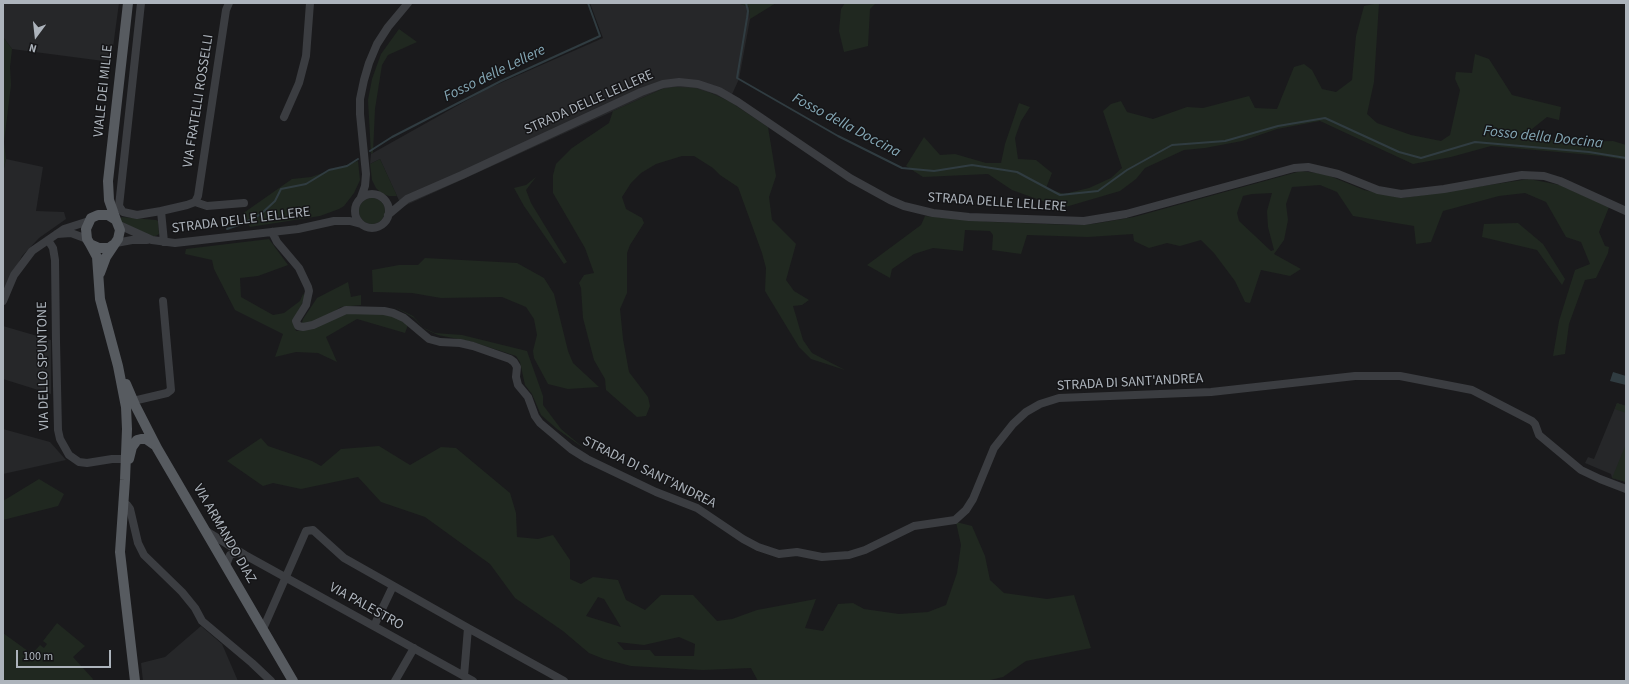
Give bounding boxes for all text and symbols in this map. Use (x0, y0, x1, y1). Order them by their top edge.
north arrow (16, 16, 56, 56)
street label: VIA FRATELLI ROSSELLI (180, 33, 218, 169)
text: N (27, 40, 38, 56)
water label: Fosso delle Lellere (441, 42, 549, 106)
street label: VIALE DEI MILLE (91, 44, 117, 138)
street label: STRADA DELLE LELLERE (522, 67, 656, 139)
water label: Fosso della Doccina (789, 90, 903, 162)
water label: Fosso della Doccina (1482, 123, 1604, 153)
street label: STRADA DELLE LELLERE (927, 190, 1067, 216)
street label: STRADA DELLE LELLERE (171, 204, 311, 238)
street label: VIA DELLO SPUNTONE (34, 301, 54, 431)
street label: STRADA DI SANT'ANDREA (1056, 371, 1204, 395)
street label: STRADA DI SANT'ANDREA (579, 433, 719, 513)
street label: VIA ARMANDO DIAZ (189, 481, 259, 587)
street label: VIA PALESTRO (326, 580, 406, 634)
scale bar (18, 642, 113, 668)
text: 100 m (23, 648, 53, 665)

